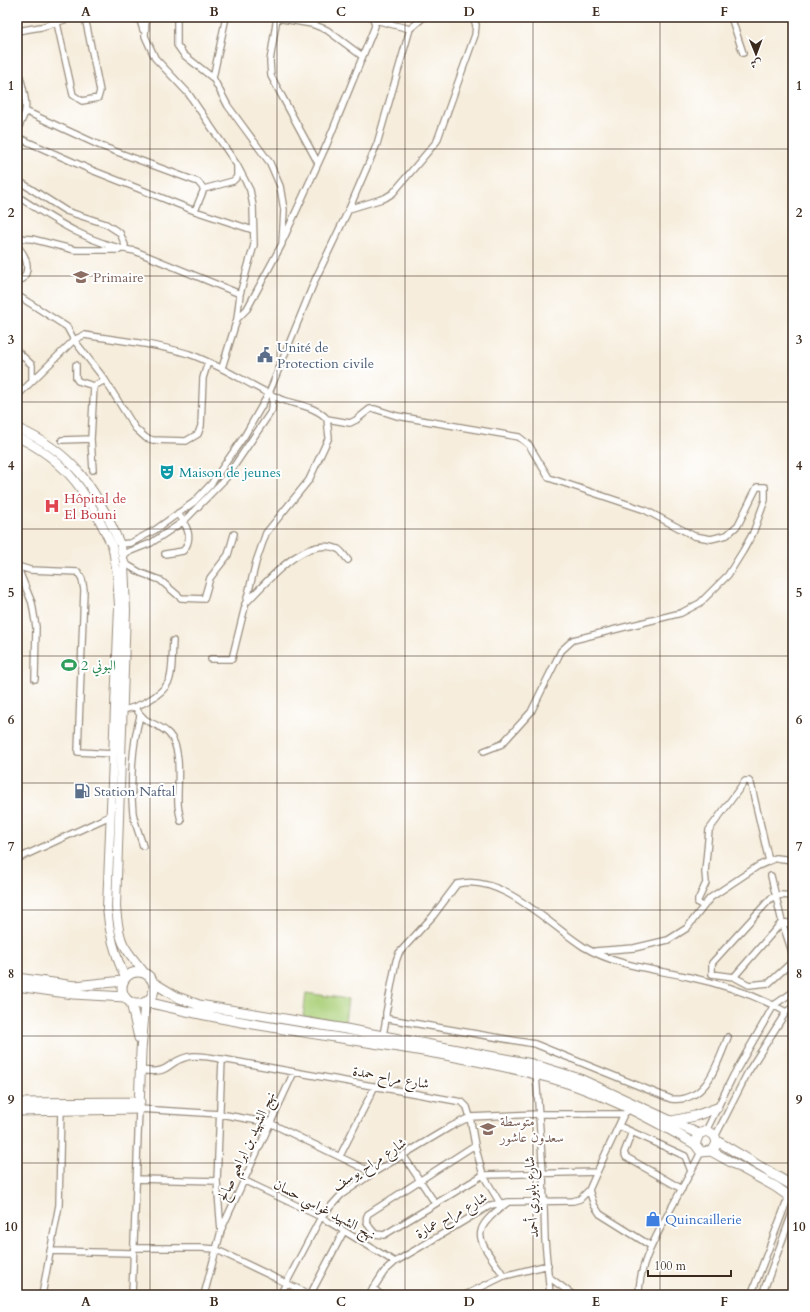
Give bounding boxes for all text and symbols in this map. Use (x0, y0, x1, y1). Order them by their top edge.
text: A (81, 3, 91, 21)
text: B (209, 3, 219, 21)
text: C (336, 3, 346, 21)
text: D (463, 3, 475, 21)
text: E (592, 3, 600, 21)
text: F (720, 3, 728, 21)
north arrow (736, 34, 776, 74)
text: ش (750, 56, 762, 71)
text: 1 (8, 77, 14, 95)
text: 1 (796, 77, 802, 95)
text: 2 (8, 204, 15, 222)
text: 2 (796, 204, 803, 222)
school or university icon: Primaire (72, 268, 90, 286)
place label: Primaire (93, 268, 144, 287)
text: 3 (8, 331, 15, 349)
text: 3 (796, 331, 803, 349)
place label: Unité de Protection civile (277, 338, 374, 373)
public building icon: Unité de Protection civile (256, 346, 274, 364)
text: 4 (8, 457, 15, 475)
text: 4 (796, 457, 803, 475)
theatre icon: Maison de jeunes (158, 463, 176, 481)
place label: Maison de jeunes (179, 463, 281, 482)
place label: Hôpital de El Bouni (64, 489, 126, 524)
hospital icon: Hôpital de El Bouni (43, 497, 61, 515)
text: 5 (8, 584, 14, 602)
text: 5 (796, 584, 802, 602)
sports icon: البوني 2 (60, 656, 78, 674)
place label: البوني 2 (81, 656, 116, 677)
text: 6 (8, 711, 15, 729)
text: 6 (796, 711, 803, 729)
fuel station icon: Station Naftal (73, 782, 91, 800)
place label: Station Naftal (94, 782, 176, 801)
text: 7 (8, 838, 15, 856)
text: 7 (796, 838, 803, 856)
text: 8 (8, 965, 14, 983)
text: 8 (796, 965, 802, 983)
street label: شارع مراح حمدة (351, 1061, 431, 1097)
street label: نهج الشهيد بن ابراهيم صالح (213, 1088, 284, 1206)
text: 9 (8, 1091, 15, 1109)
text: 9 (796, 1091, 803, 1109)
place label: متوسطة سعدون عاشور (498, 1112, 564, 1147)
school or university icon: متوسطة سعدون عاشور (479, 1120, 497, 1138)
street label: شارع مراح يوسف (328, 1133, 412, 1198)
street label: شارع بابوري أحمد (519, 1156, 545, 1238)
street label: نهج الشهيد غواسي حسان (269, 1175, 379, 1248)
street label: شارع مراح عمارة (412, 1188, 492, 1246)
shop icon: Quincaillerie (644, 1210, 662, 1228)
place label: Quincaillerie (665, 1210, 742, 1229)
text: 10 (4, 1218, 18, 1236)
text: 10 (792, 1218, 806, 1236)
scale bar (648, 1252, 731, 1278)
text: 100 m (654, 1258, 687, 1274)
text: A (81, 1293, 91, 1311)
text: B (209, 1293, 219, 1311)
text: C (336, 1293, 346, 1311)
text: D (463, 1293, 475, 1311)
text: E (592, 1293, 600, 1311)
text: F (720, 1293, 728, 1311)

